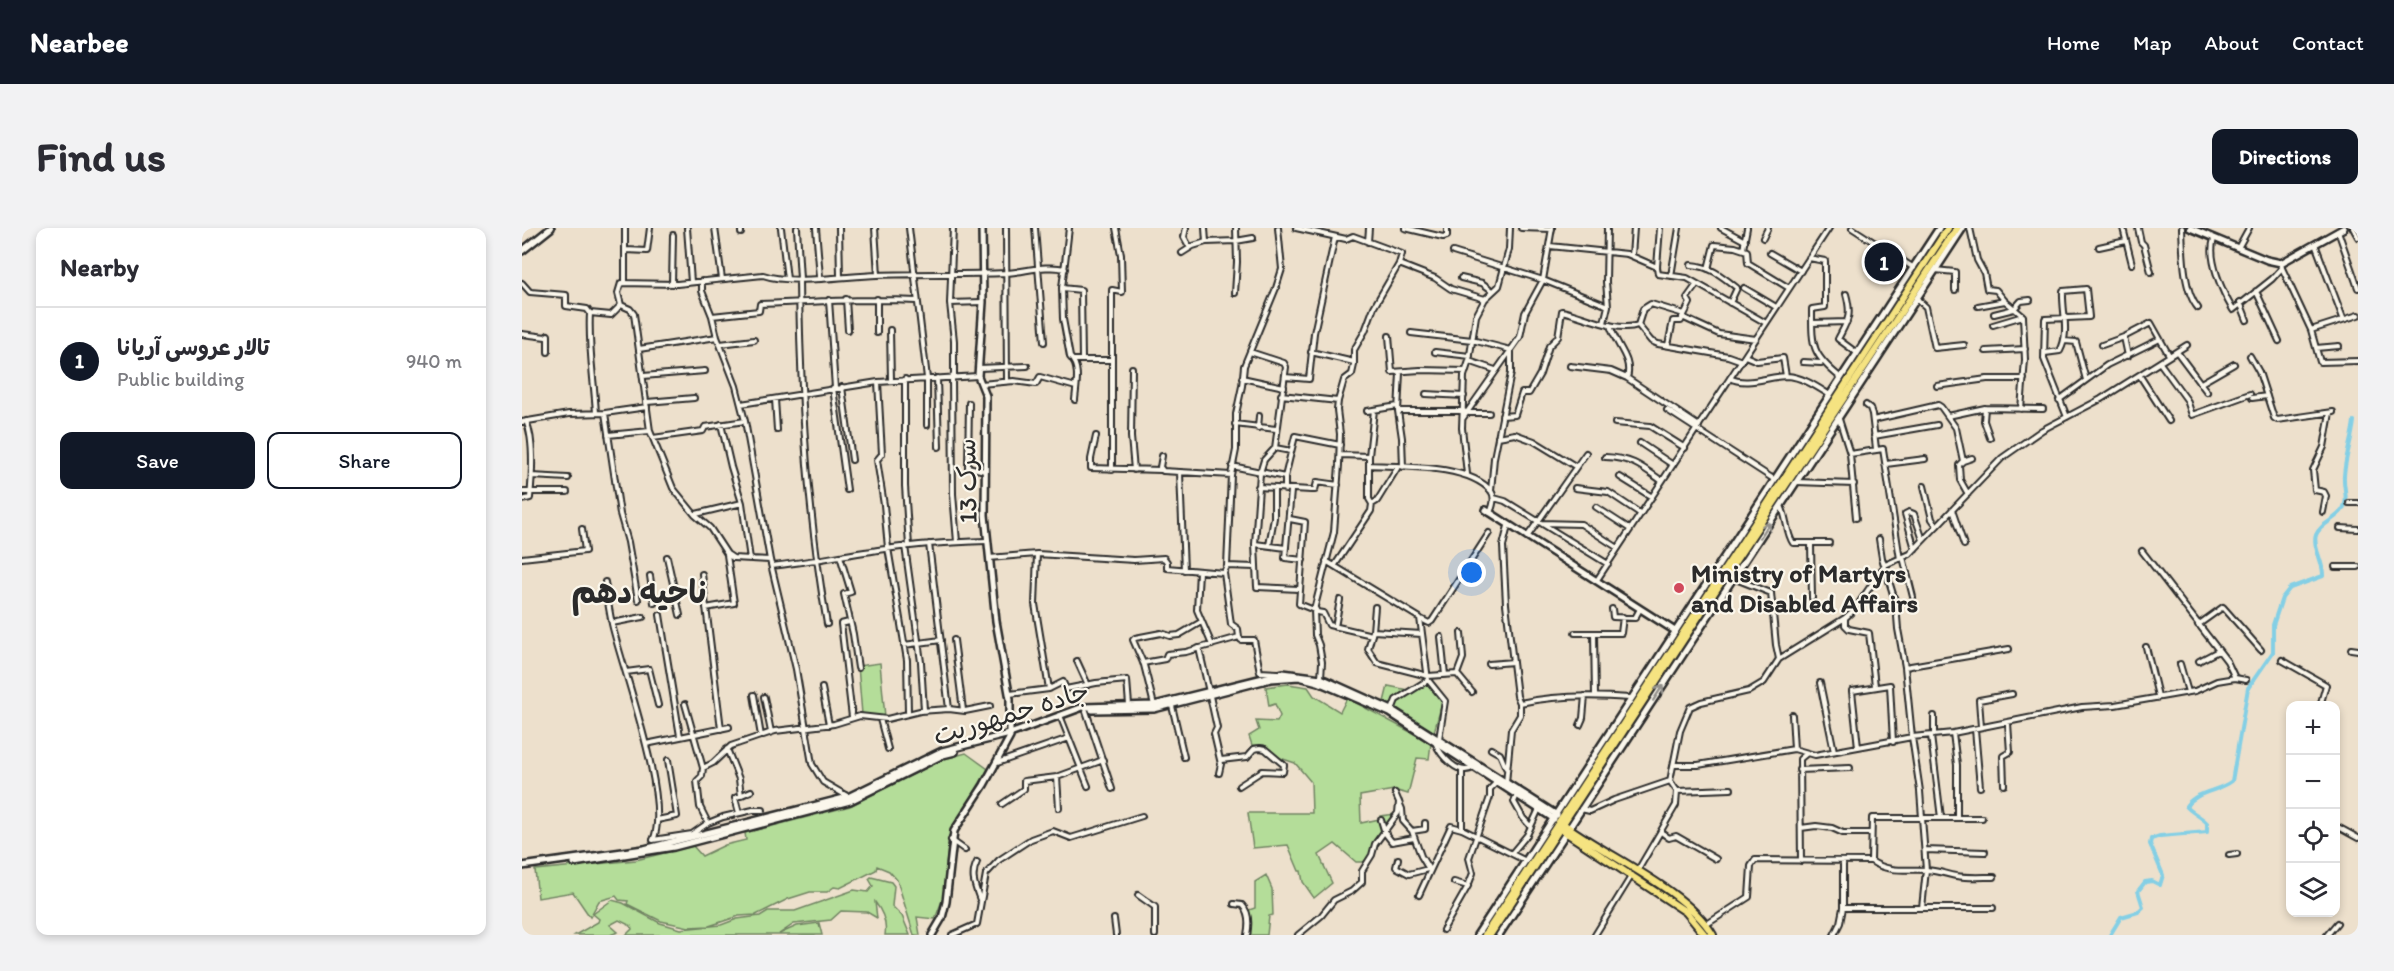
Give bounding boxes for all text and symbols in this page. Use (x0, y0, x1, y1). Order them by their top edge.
text: Nearbee (30, 25, 129, 59)
text: Home (2047, 30, 2100, 55)
text: Map (2133, 30, 2172, 55)
text: About (2205, 30, 2259, 55)
text: Contact (2292, 30, 2364, 55)
button: Directions (2212, 129, 2358, 184)
text: Find us (36, 131, 166, 182)
pin: 1 (1864, 240, 1904, 285)
text: Nearby (60, 251, 139, 283)
text: تالار عروسی آریانا (117, 334, 269, 361)
text: 1 (75, 349, 84, 373)
text: 940 m (406, 349, 462, 373)
text: Public building (117, 367, 244, 391)
button: Save (60, 432, 255, 489)
button: Share (267, 432, 462, 489)
street label: سرک 13 (950, 438, 984, 524)
one-way arrow (1759, 522, 1771, 539)
place label: Ministry of Martyrs and Disabled Affairs (1691, 557, 1918, 619)
your location (1457, 558, 1486, 587)
district label: ناحیه دهم (571, 573, 707, 616)
marker: Ministry of Martyrs and Disabled Affairs (1672, 581, 1686, 595)
street label: جاده جمهوریت (929, 674, 1093, 753)
one-way arrow (1652, 685, 1664, 702)
map controls (2286, 701, 2340, 917)
button: + (2286, 701, 2340, 755)
button: − (2286, 755, 2340, 809)
button: locate (2286, 809, 2340, 863)
button: layers (2286, 863, 2340, 917)

